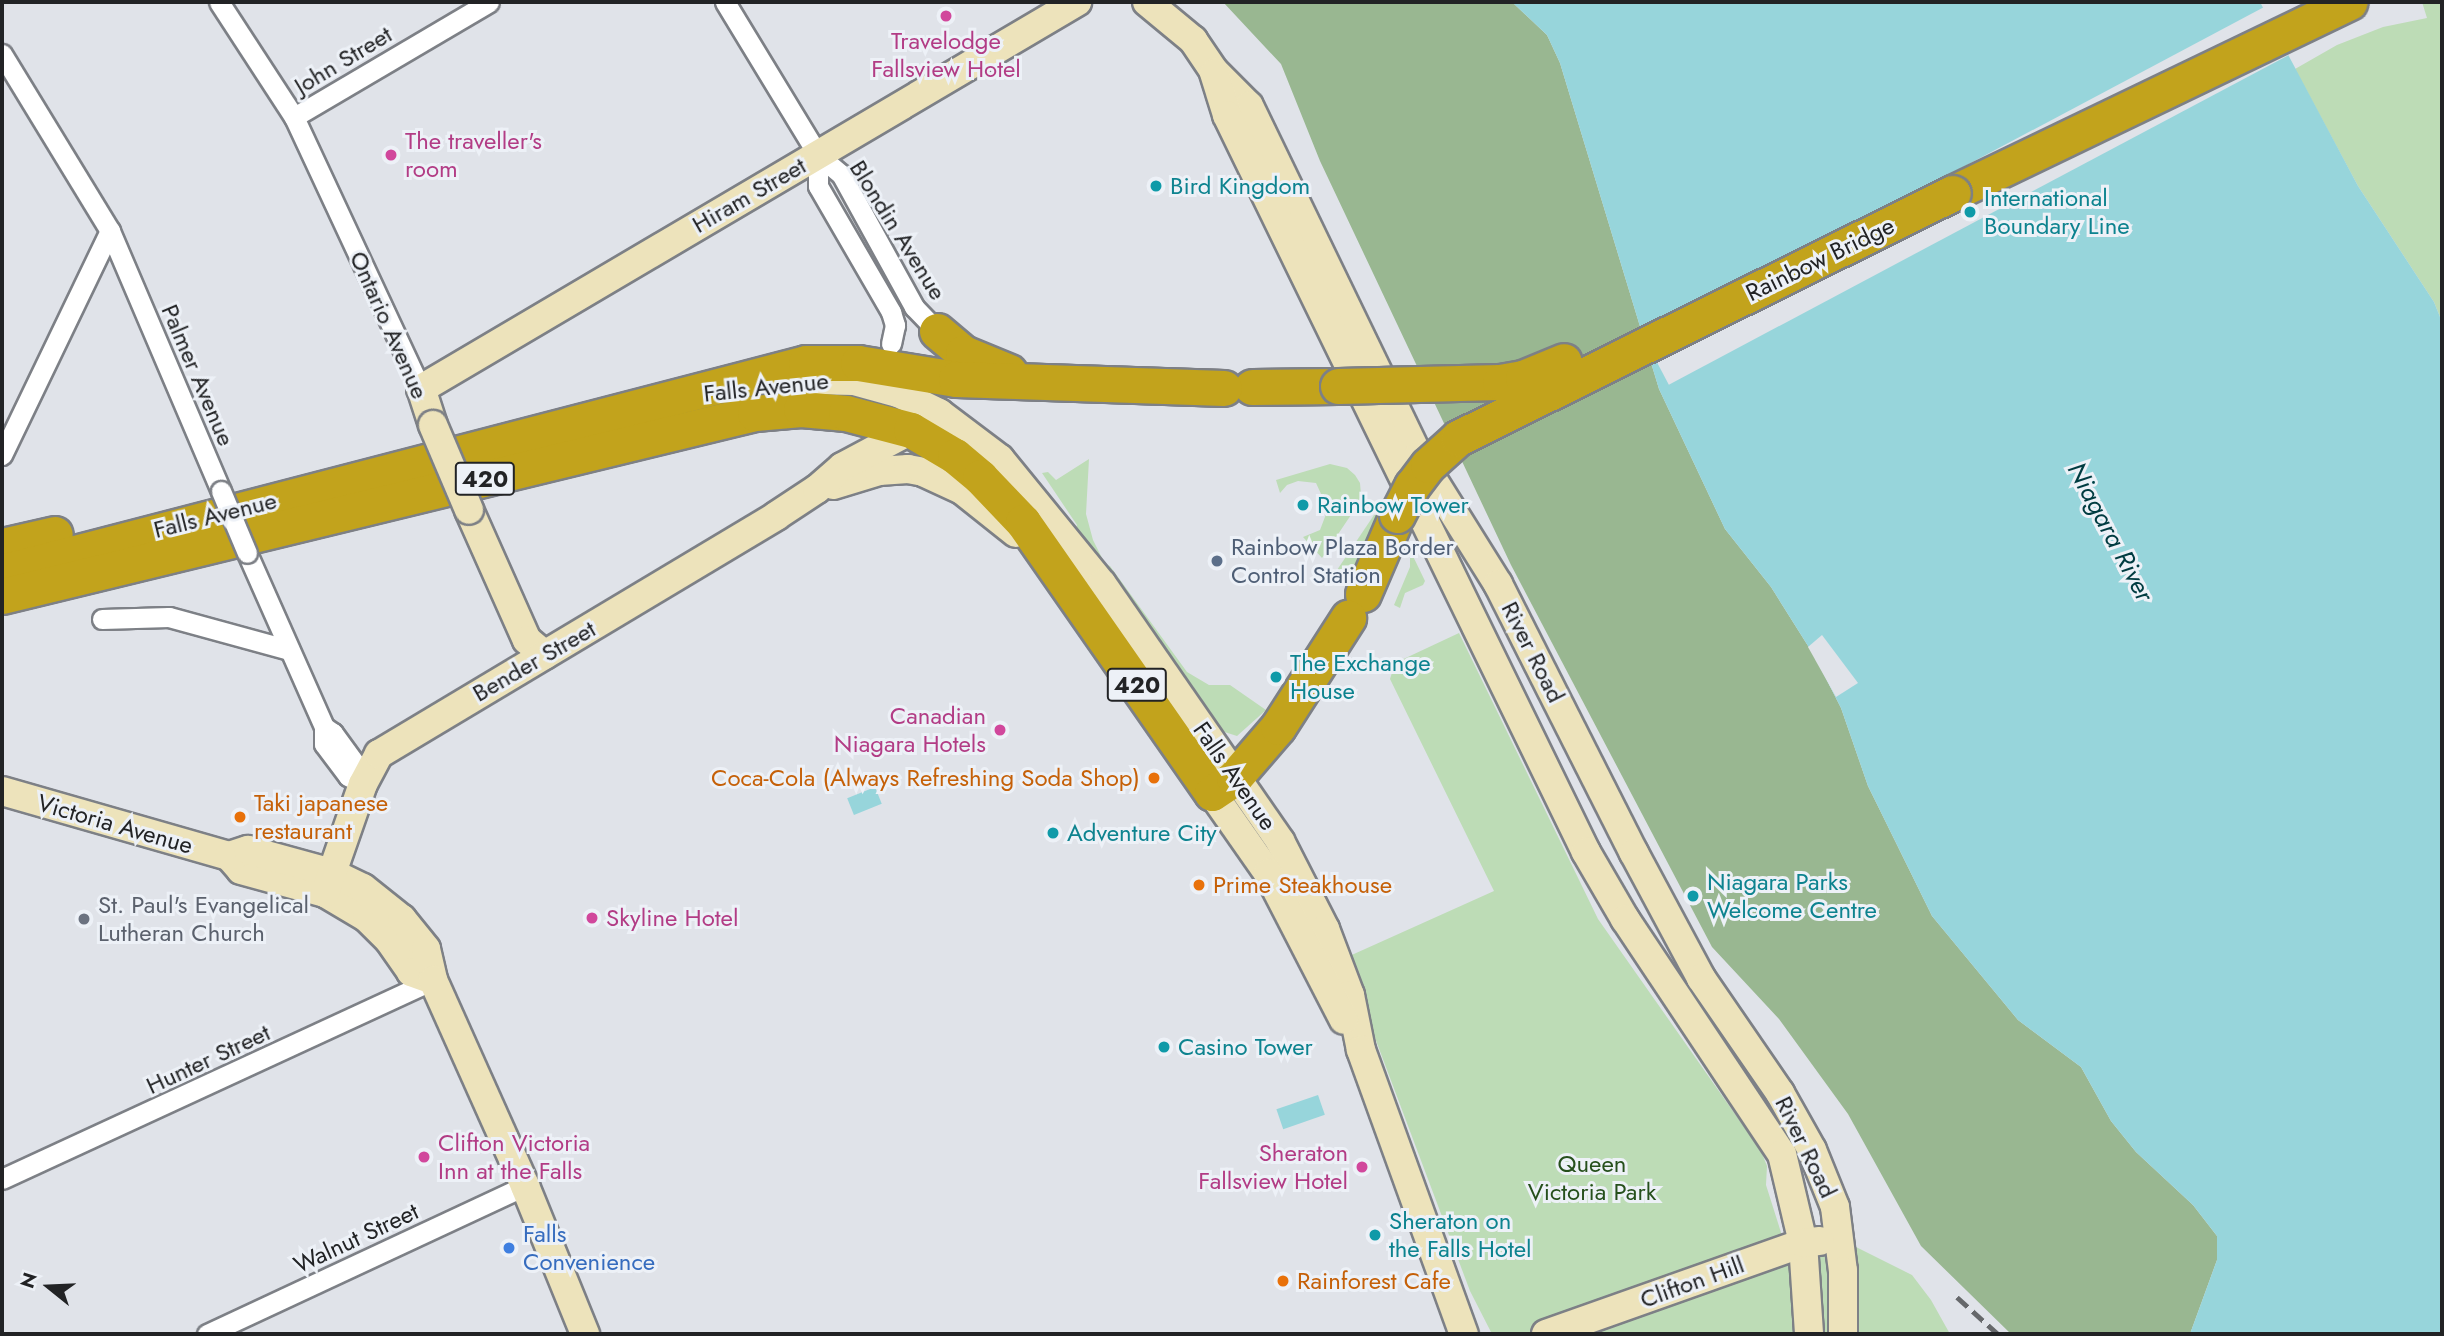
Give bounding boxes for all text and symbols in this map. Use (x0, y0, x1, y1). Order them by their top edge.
marker: Travelodge Fallsview Hotel (938, 8, 954, 24)
street label: John Street (289, 20, 397, 100)
place label: Travelodge Fallsview Hotel (871, 27, 1021, 83)
place label: The traveller's room (405, 127, 542, 183)
marker: The traveller's room (383, 147, 399, 163)
street label: Hiram Street (687, 151, 811, 239)
street label: Blondin Avenue (844, 155, 952, 305)
place label: Bird Kingdom (1170, 172, 1310, 200)
marker: Bird Kingdom (1148, 178, 1164, 194)
place label: International Boundary Line (1984, 184, 2130, 240)
marker: International Boundary Line (1962, 204, 1978, 220)
street label: Rainbow Bridge (1741, 211, 1899, 307)
street label: Ontario Avenue (344, 247, 434, 403)
street label: Palmer Avenue (155, 300, 241, 450)
street label: Falls Avenue (702, 366, 830, 408)
water label: Niagara River (2060, 457, 2160, 607)
road number: 420 (454, 460, 516, 499)
street label: Falls Avenue (151, 486, 279, 544)
place label: Rainbow Tower (1317, 491, 1469, 519)
marker: Rainbow Tower (1295, 497, 1311, 513)
place label: Rainbow Plaza Border Control Station (1231, 533, 1454, 589)
marker: Rainbow Plaza Border Control Station (1209, 553, 1225, 569)
street label: River Road (1495, 597, 1571, 707)
street label: Bender Street (467, 614, 601, 708)
place label: The Exchange House (1290, 649, 1430, 705)
road number: 420 (1106, 666, 1168, 705)
marker: The Exchange House (1268, 669, 1284, 685)
place label: Canadian Niagara Hotels (834, 702, 986, 758)
street label: Falls Avenue (1187, 716, 1283, 836)
marker: Canadian Niagara Hotels (992, 722, 1008, 738)
place label: Coca-Cola (Always Refreshing Soda Shop) (711, 764, 1140, 792)
marker: Coca-Cola (Always Refreshing Soda Shop) (1146, 770, 1162, 786)
street label: Victoria Avenue (34, 788, 196, 860)
place label: Taki japanese restaurant (254, 789, 388, 845)
marker: Taki japanese restaurant (232, 809, 248, 825)
place label: Adventure City (1067, 819, 1216, 847)
marker: Adventure City (1045, 825, 1061, 841)
place label: Niagara Parks Welcome Centre (1707, 868, 1877, 924)
place label: Prime Steakhouse (1213, 871, 1392, 899)
marker: Prime Steakhouse (1191, 877, 1207, 893)
marker: Niagara Parks Welcome Centre (1685, 888, 1701, 904)
place label: St. Paul's Evangelical Lutheran Church (98, 891, 309, 947)
place label: Skyline Hotel (606, 904, 738, 932)
marker: Skyline Hotel (584, 910, 600, 926)
marker: St. Paul's Evangelical Lutheran Church (76, 911, 92, 927)
street label: Hunter Street (142, 1018, 274, 1100)
place label: Casino Tower (1178, 1033, 1313, 1061)
marker: Casino Tower (1156, 1039, 1172, 1055)
street label: River Road (1769, 1092, 1843, 1202)
place label: Clifton Victoria Inn at the Falls (438, 1129, 590, 1185)
place label: Sheraton Fallsview Hotel (1198, 1139, 1348, 1195)
marker: Clifton Victoria Inn at the Falls (416, 1149, 432, 1165)
park label: Queen Victoria Park (1528, 1150, 1656, 1206)
marker: Sheraton Fallsview Hotel (1354, 1159, 1370, 1175)
street label: Walnut Street (289, 1197, 423, 1279)
place label: Sheraton on the Falls Hotel (1389, 1207, 1532, 1263)
place label: Falls Convenience (523, 1220, 655, 1276)
marker: Sheraton on the Falls Hotel (1367, 1227, 1383, 1243)
marker: Falls Convenience (501, 1240, 517, 1256)
street label: Clifton Hill (1636, 1250, 1748, 1314)
north arrow (14, 1252, 84, 1322)
place label: Rainforest Cafe (1297, 1267, 1451, 1295)
text: N (13, 1269, 44, 1292)
marker: Rainforest Cafe (1275, 1273, 1291, 1289)

